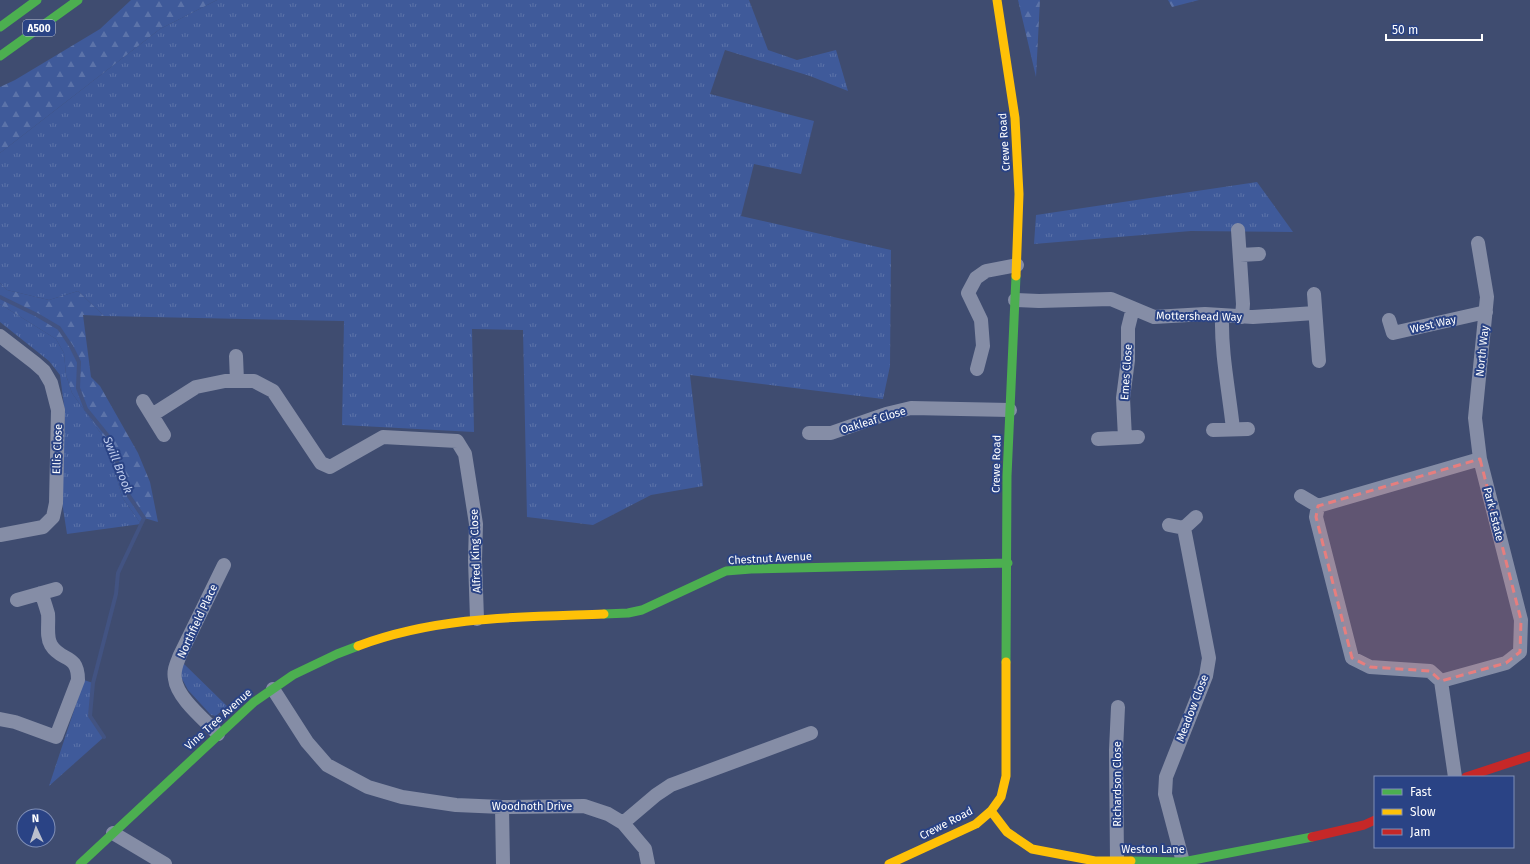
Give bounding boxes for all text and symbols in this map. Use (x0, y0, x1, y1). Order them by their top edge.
scale bar (1386, 16, 1482, 42)
road number: A500 (23, 20, 55, 36)
text: 50 m (1392, 23, 1418, 37)
street label: Crewe Road (996, 113, 1013, 171)
street label: Mottershead Way (1156, 309, 1243, 324)
street label: West Way (1409, 313, 1458, 336)
street label: North Way (1473, 324, 1492, 377)
street label: Emes Close (1118, 344, 1135, 400)
street label: Oakleaf Close (839, 404, 907, 437)
street label: Ellis Close (50, 424, 65, 474)
water label: Swill Brook (100, 434, 136, 496)
street label: Crewe Road (989, 435, 1004, 493)
street label: Park Estate (1481, 486, 1507, 542)
street label: Alfred King Close (468, 509, 483, 593)
street label: Chestnut Avenue (728, 550, 812, 567)
street label: Northfield Place (175, 582, 220, 660)
street label: Meadow Close (1174, 673, 1211, 744)
street label: Vine Tree Avenue (182, 686, 254, 753)
street label: Richardson Close (1111, 741, 1124, 827)
legend (1374, 776, 1514, 848)
text: Fast (1410, 785, 1432, 799)
street label: Woodnoth Drive (492, 800, 572, 813)
street label: Crewe Road (917, 804, 975, 842)
text: Slow (1410, 805, 1436, 819)
north arrow (16, 808, 56, 848)
text: N (32, 812, 39, 825)
text: Jam (1410, 825, 1430, 839)
street label: Weston Lane (1121, 843, 1185, 856)

